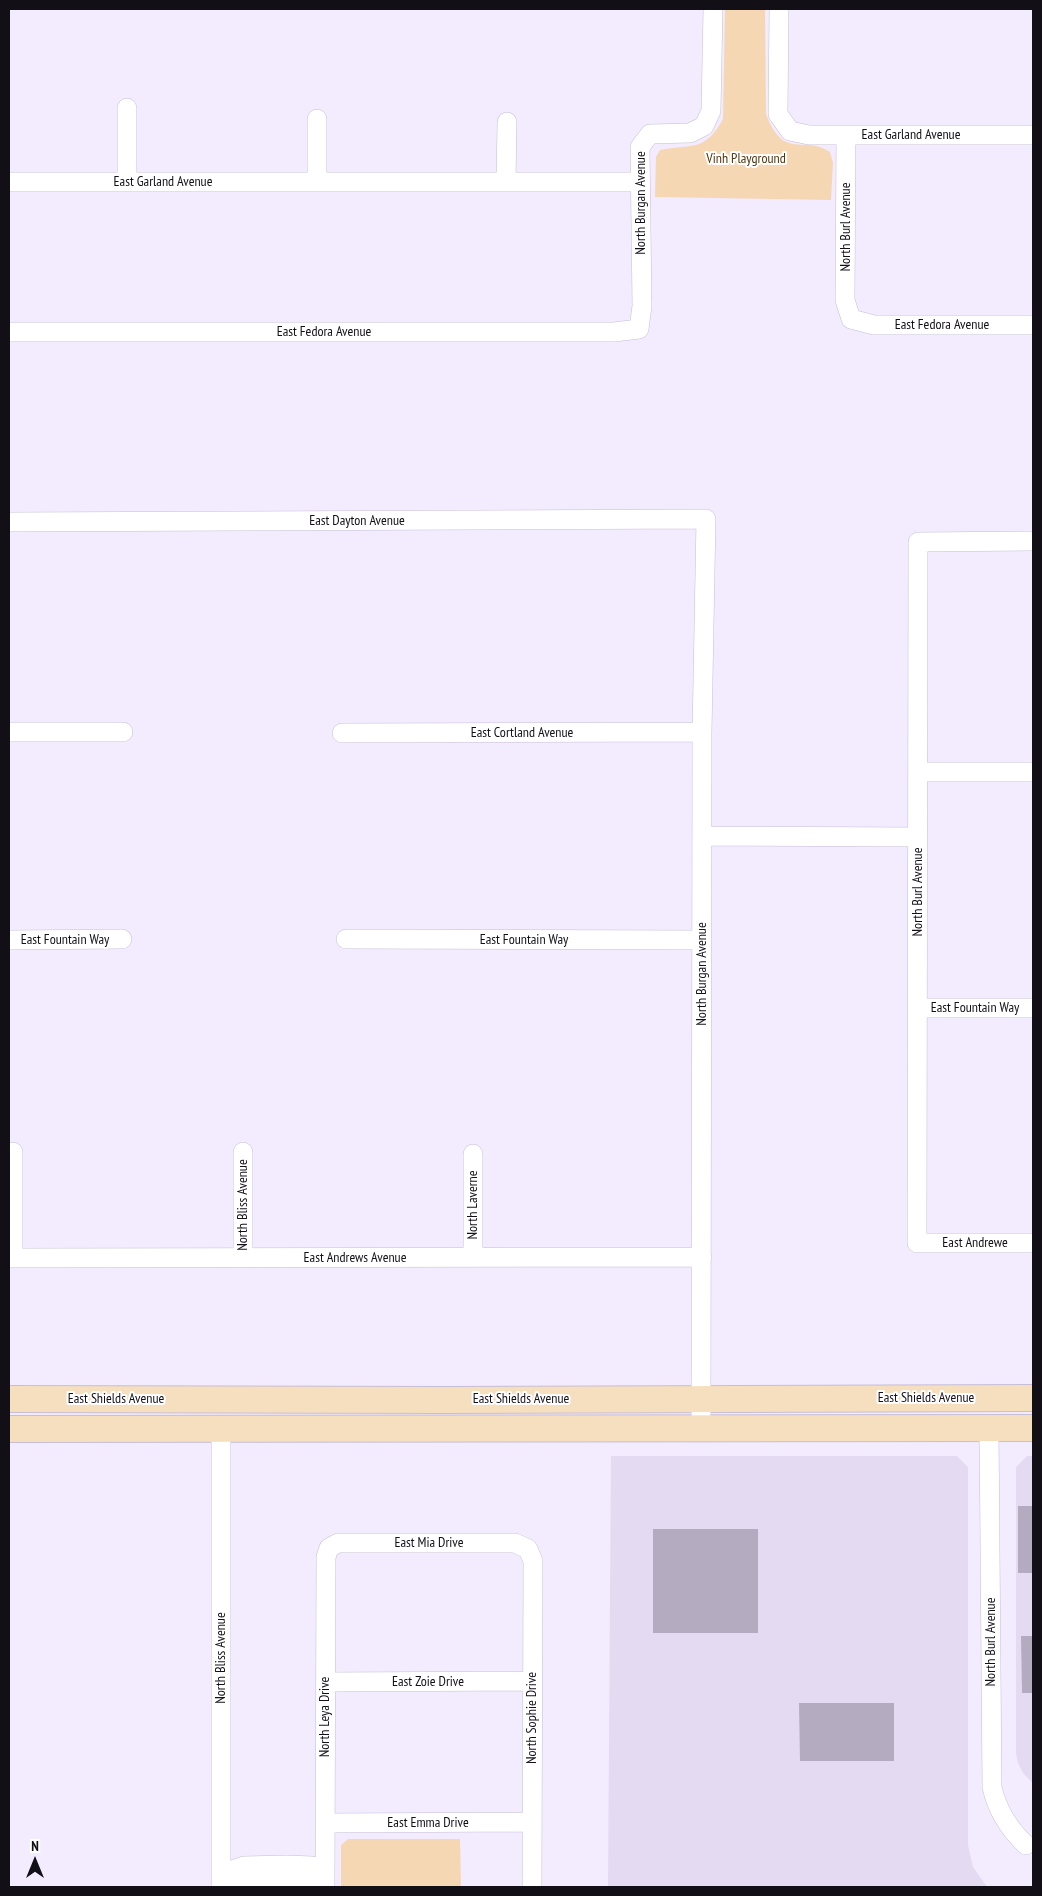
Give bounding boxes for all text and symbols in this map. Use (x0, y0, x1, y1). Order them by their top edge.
street label: East Garland Avenue (862, 127, 960, 143)
street label: North Burgan Avenue (633, 151, 649, 255)
park label: Vinh Playground (706, 151, 786, 167)
street label: East Garland Avenue (114, 174, 212, 190)
street label: North Burl Avenue (838, 183, 854, 271)
street label: East Fedora Avenue (895, 317, 989, 333)
street label: East Fedora Avenue (277, 324, 371, 340)
street label: East Dayton Avenue (309, 513, 405, 529)
street label: East Cortland Avenue (471, 725, 573, 741)
street label: North Burl Avenue (910, 848, 926, 936)
street label: North Burgan Avenue (694, 922, 710, 1026)
street label: East Fountain Way (21, 932, 109, 948)
street label: East Fountain Way (480, 932, 568, 948)
street label: East Fountain Way (931, 1000, 1019, 1016)
street label: North Bliss Avenue (235, 1159, 251, 1251)
street label: North Laverne (465, 1171, 481, 1239)
street label: East Andrewe (942, 1235, 1008, 1251)
street label: East Andrews Avenue (304, 1250, 406, 1266)
street label: East Shields Avenue (878, 1390, 974, 1406)
street label: East Shields Avenue (68, 1391, 164, 1407)
street label: East Shields Avenue (473, 1391, 569, 1407)
street label: East Mia Drive (394, 1535, 464, 1551)
street label: North Burl Avenue (983, 1598, 999, 1686)
street label: North Bliss Avenue (213, 1612, 229, 1704)
street label: North Sophie Drive (524, 1672, 540, 1764)
street label: East Zoie Drive (392, 1674, 464, 1690)
street label: North Leya Drive (317, 1677, 333, 1757)
street label: East Emma Drive (387, 1815, 469, 1831)
north arrow (10, 1836, 60, 1886)
text: N (31, 1837, 39, 1855)

